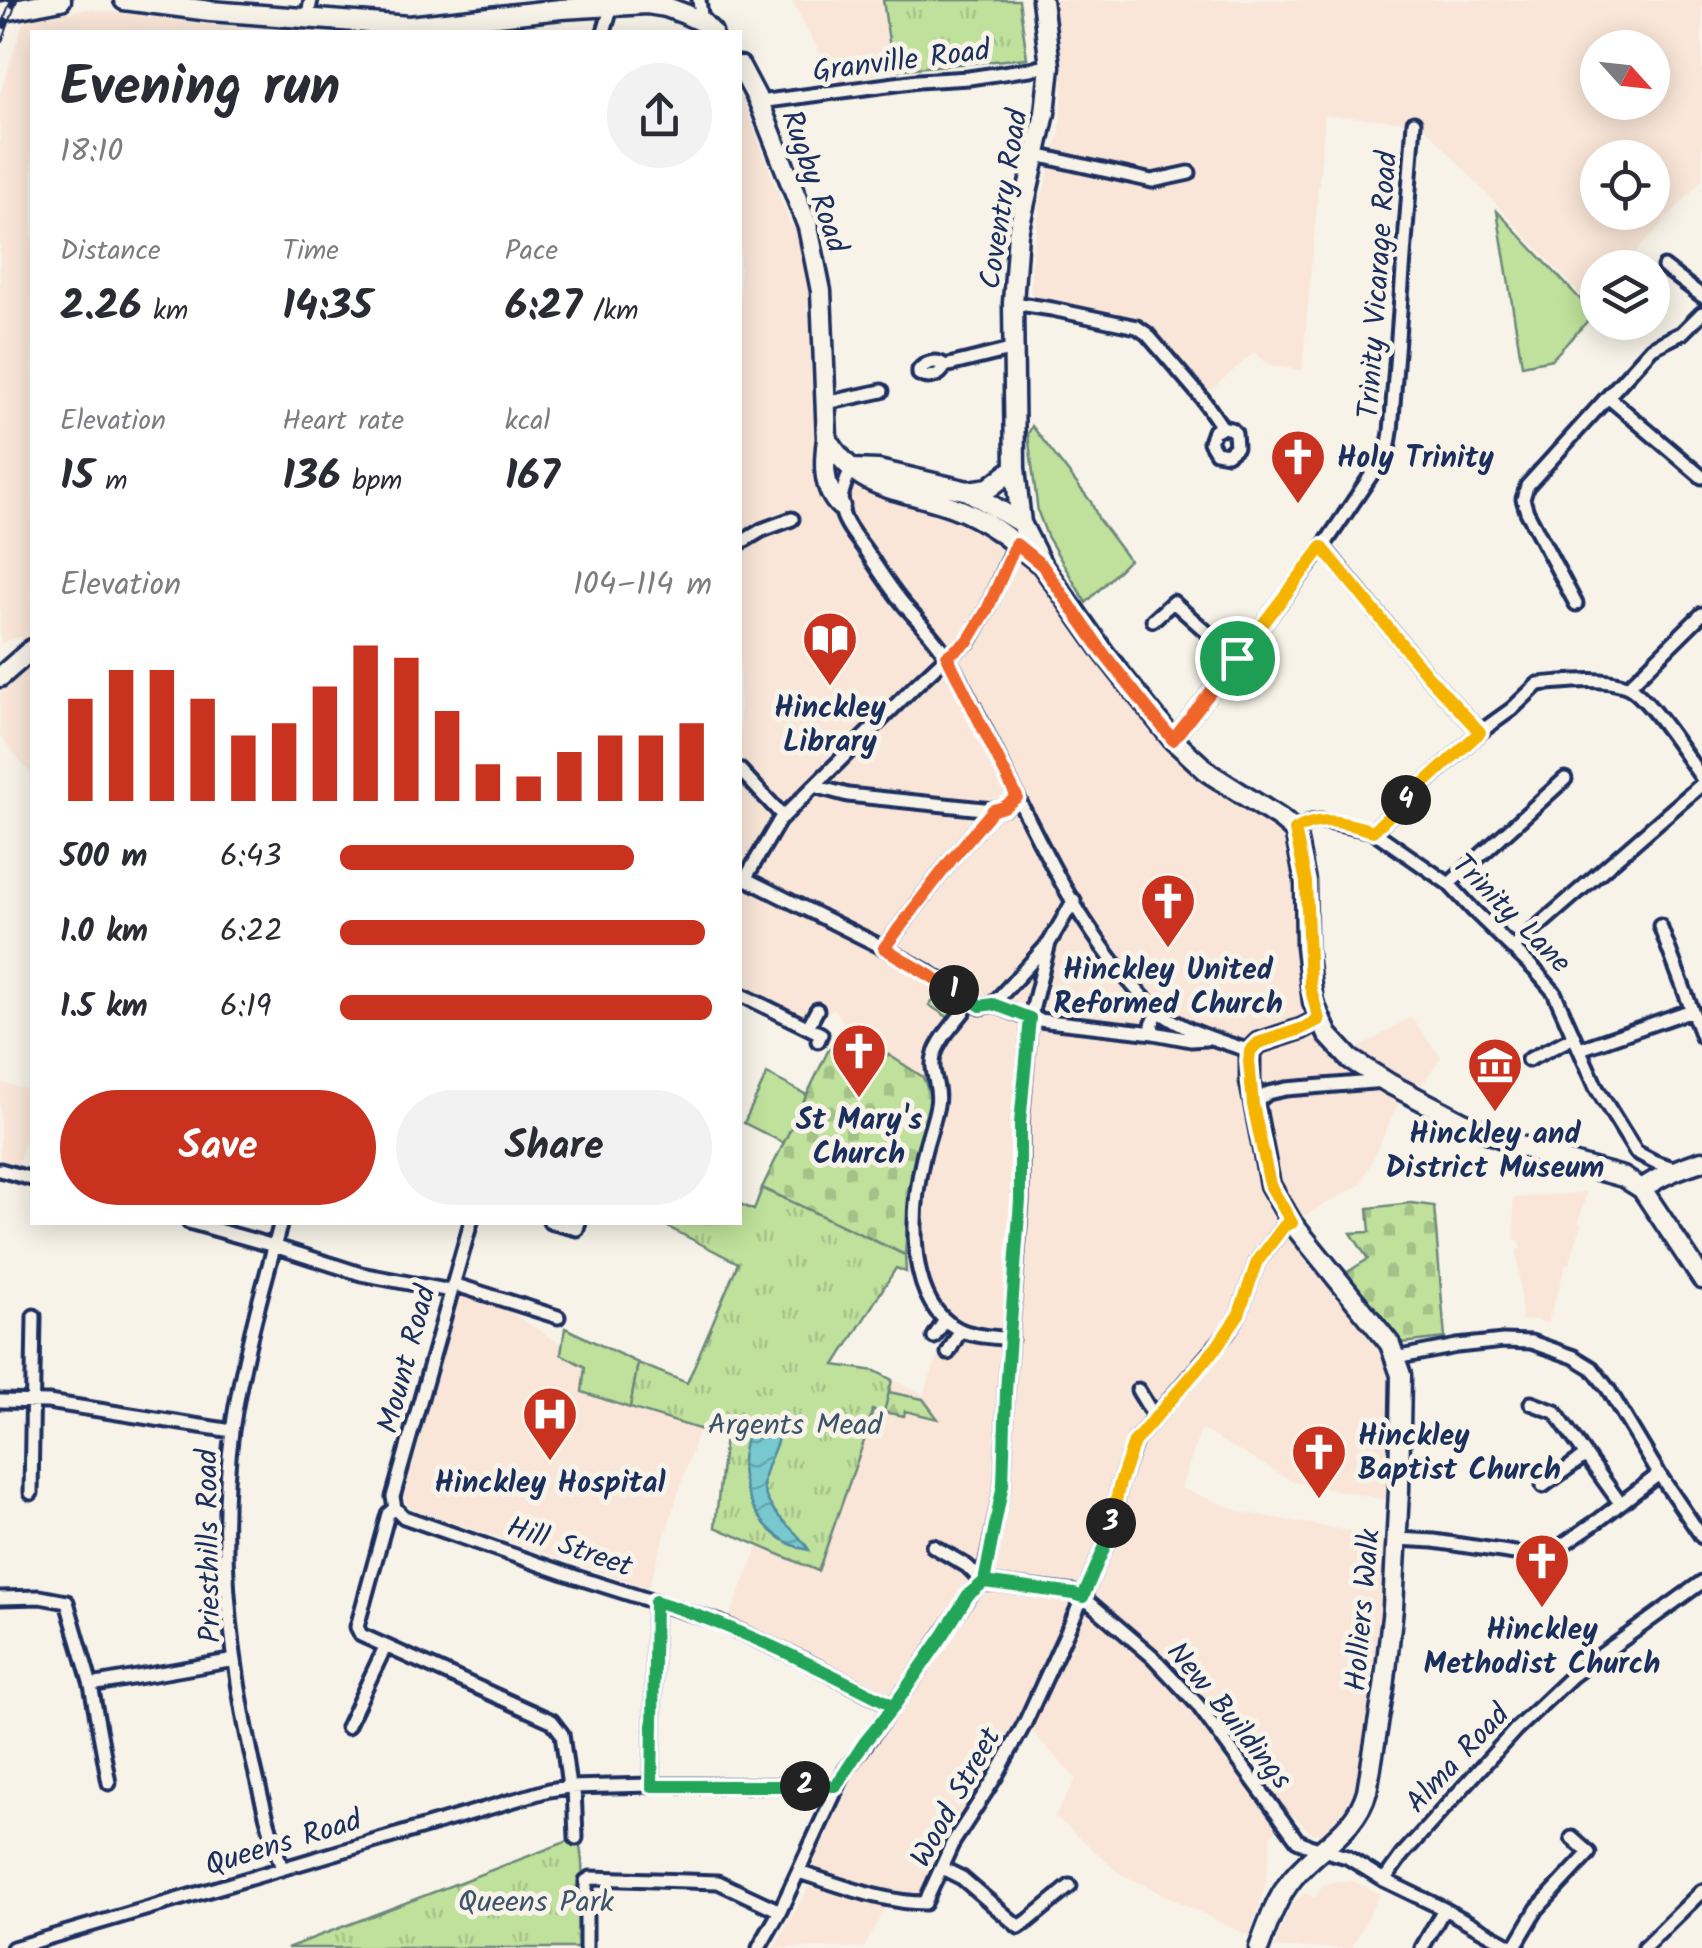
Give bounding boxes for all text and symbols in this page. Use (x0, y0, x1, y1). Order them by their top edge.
street label: Granville Road (810, 27, 994, 97)
north arrow (1580, 30, 1670, 120)
map controls (1580, 30, 1670, 340)
text: Evening run (60, 46, 340, 133)
button: share (607, 63, 712, 168)
street label: Rugby Road (766, 104, 860, 261)
street label: Coventry Road (967, 105, 1043, 293)
text: 18:10 (60, 127, 123, 178)
button: locate (1580, 140, 1670, 230)
street label: Trinity Vicarage Road (1346, 149, 1412, 421)
text: Distance (60, 229, 161, 274)
text: Time (282, 229, 339, 274)
text: Pace (505, 229, 558, 274)
button: layers (1580, 250, 1670, 340)
text: 2.26 (60, 274, 142, 341)
text: 14:35 (282, 274, 372, 341)
text: 6:27 (505, 274, 582, 341)
text: km (142, 289, 188, 334)
text: /km (582, 289, 639, 334)
text: Elevation (60, 399, 166, 444)
text: Heart rate (282, 399, 404, 444)
text: kcal (505, 399, 550, 444)
church icon: Holy Trinity (1268, 427, 1328, 506)
place label: Holy Trinity (1337, 435, 1494, 483)
text: 15 (60, 444, 94, 511)
text: 136 (282, 444, 341, 511)
text: 167 (505, 444, 560, 511)
text: m (94, 459, 127, 504)
text: bpm (341, 459, 402, 504)
text: Elevation (60, 560, 181, 611)
text: 104–114 m (573, 560, 712, 611)
library icon: Hinckley Library (800, 609, 860, 688)
pin (1195, 616, 1280, 701)
icon: arrive (1210, 631, 1265, 686)
place label: Hinckley Library (774, 685, 886, 767)
pin: 4 (1381, 775, 1431, 825)
text: 4 (1398, 777, 1414, 822)
text: 500 m (60, 832, 148, 883)
text: 6:43 (220, 832, 282, 883)
street label: Trinity Lane (1439, 843, 1582, 986)
church icon: Hinckley United Reformed Church (1138, 871, 1198, 950)
text: 1.0 km (60, 907, 148, 958)
text: 6:22 (220, 907, 283, 958)
place label: Hinckley United Reformed Church (1053, 947, 1283, 1029)
pin: 1 (929, 965, 979, 1015)
text: 1 (950, 967, 958, 1012)
text: 1.5 km (60, 982, 148, 1033)
text: 6:19 (220, 982, 271, 1033)
church icon: St Mary's Church (829, 1021, 889, 1100)
museum icon: Hinckley and District Museum (1465, 1035, 1525, 1114)
button: Save (60, 1090, 376, 1205)
button: Share (396, 1090, 712, 1205)
place label: St Mary's Church (796, 1097, 922, 1179)
place label: Hinckley and District Museum (1386, 1111, 1604, 1193)
street label: Mount Road (365, 1279, 451, 1439)
hospital icon: Hinckley Hospital (520, 1384, 580, 1463)
park label: Argents Mead (708, 1402, 883, 1450)
place label: Hinckley Baptist Church (1358, 1413, 1561, 1495)
church icon: Hinckley Baptist Church (1289, 1422, 1349, 1501)
street label: Priesthills Road (184, 1447, 236, 1643)
place label: Hinckley Hospital (434, 1460, 666, 1508)
pin: 3 (1086, 1498, 1136, 1548)
text: 3 (1103, 1500, 1119, 1545)
street label: Hill Street (500, 1504, 639, 1592)
street label: Holliers Walk (1333, 1526, 1395, 1693)
church icon: Hinckley Methodist Church (1512, 1531, 1572, 1610)
place label: Hinckley Methodist Church (1424, 1607, 1660, 1689)
street label: New Buildings (1153, 1632, 1304, 1801)
street label: Alma Road (1395, 1693, 1523, 1825)
street label: Wood Street (898, 1719, 1015, 1877)
pin: 2 (780, 1761, 830, 1811)
text: 2 (797, 1763, 813, 1808)
street label: Queens Road (199, 1797, 369, 1890)
park label: Queens Park (458, 1879, 615, 1927)

